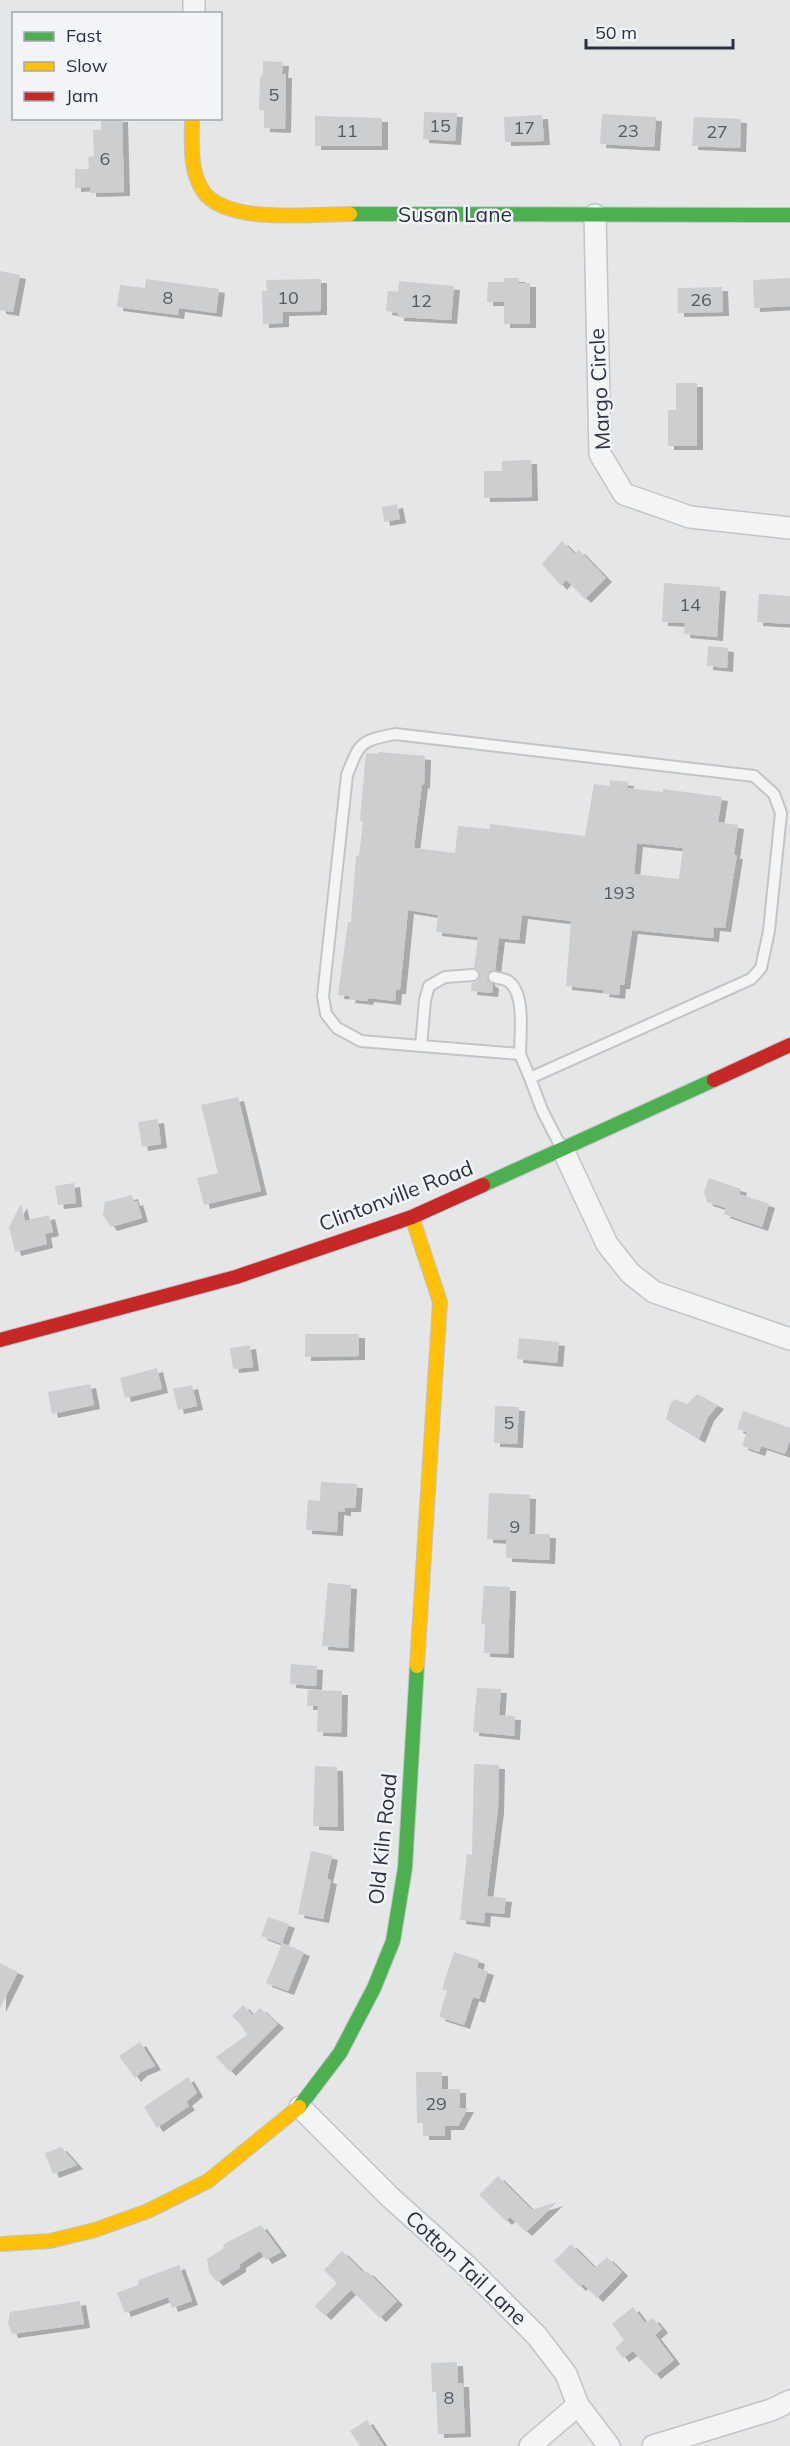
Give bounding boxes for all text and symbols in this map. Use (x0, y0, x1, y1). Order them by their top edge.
legend (12, 12, 222, 120)
scale bar (586, 12, 733, 50)
text: 50 m (595, 21, 637, 44)
text: Fast (66, 24, 102, 47)
text: Slow (66, 54, 108, 77)
house number: 5 (269, 83, 280, 106)
text: Jam (66, 84, 99, 107)
house number: 15 (429, 114, 451, 137)
house number: 17 (513, 116, 535, 139)
house number: 11 (336, 119, 358, 142)
house number: 23 (617, 119, 639, 142)
house number: 27 (706, 120, 728, 143)
house number: 6 (100, 147, 110, 170)
street label: Susan Lane (398, 201, 512, 227)
house number: 8 (163, 286, 173, 309)
house number: 10 (277, 286, 299, 309)
house number: 26 (690, 288, 712, 311)
house number: 12 (410, 289, 432, 312)
street label: Margo Circle (583, 327, 615, 451)
house number: 14 (679, 593, 701, 616)
house number: 193 (603, 881, 635, 904)
street label: Clintonville Road (315, 1154, 476, 1236)
house number: 5 (504, 1411, 515, 1434)
house number: 9 (510, 1515, 520, 1538)
street label: Old Kiln Road (362, 1772, 402, 1906)
house number: 29 (425, 2092, 447, 2115)
street label: Cotton Tail Lane (401, 2204, 533, 2330)
house number: 8 (444, 2386, 454, 2409)

